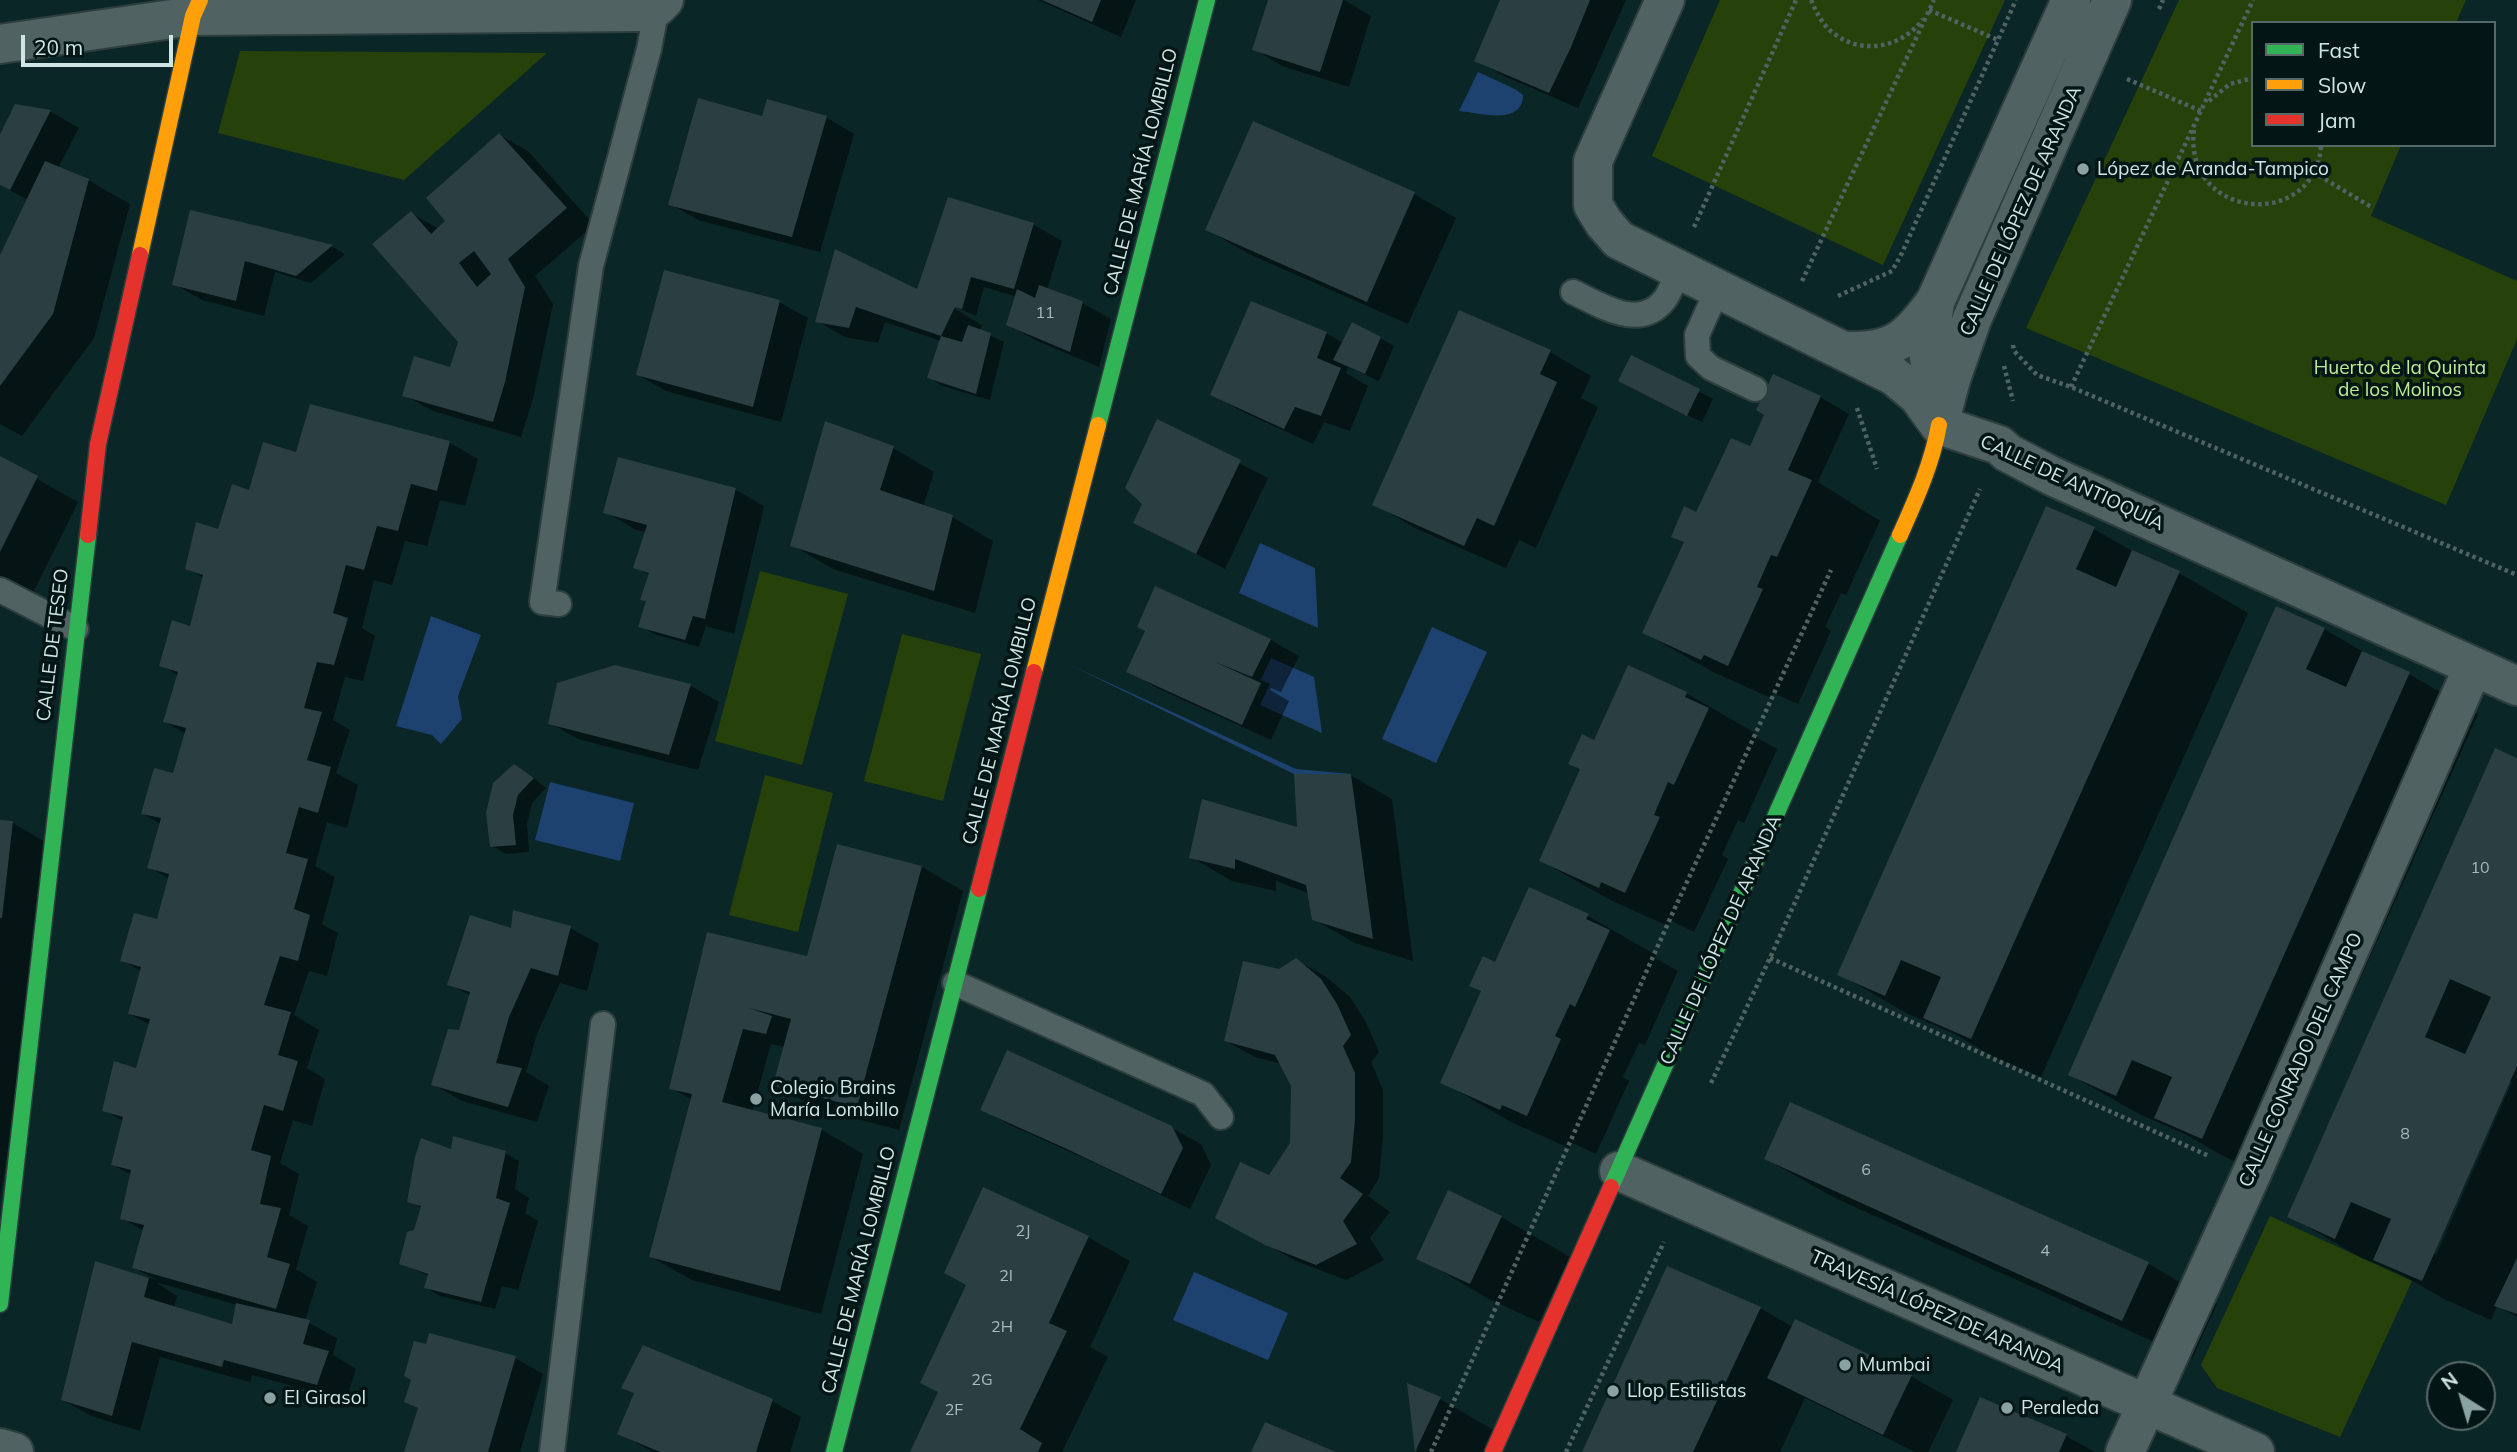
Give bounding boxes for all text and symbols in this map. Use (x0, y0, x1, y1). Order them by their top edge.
scale bar (24, 21, 177, 65)
legend (2251, 21, 2496, 147)
text: 20 m (34, 34, 83, 60)
text: Fast (2318, 37, 2360, 63)
street label: CALLE DE MARÍA LOMBILLO (1099, 46, 1183, 298)
text: Slow (2318, 72, 2366, 98)
street label: CALLE DE LÓPEZ DE ARANDA (1955, 82, 2087, 340)
text: Jam (2318, 107, 2356, 133)
place label: López de Aranda-Tampico (2097, 158, 2329, 180)
marker: López de Aranda-Tampico (2075, 161, 2091, 177)
house number: 11 (1035, 303, 1055, 323)
park label: Huerto de la Quinta de los Molinos (2314, 357, 2486, 401)
street label: CALLE DE ANTIOQUÍA (1976, 430, 2168, 536)
street label: CALLE DE TESEO (32, 567, 74, 723)
street label: CALLE DE MARÍA LOMBILLO (958, 595, 1042, 847)
street label: CALLE DE LÓPEZ DE ARANDA (1655, 811, 1787, 1069)
house number: 10 (2470, 858, 2490, 878)
street label: CALLE CONRADO DEL CAMPO (2234, 929, 2368, 1191)
place label: Colegio Brains María Lombillo (770, 1077, 899, 1121)
marker: Colegio Brains María Lombillo (748, 1091, 764, 1107)
house number: 8 (2400, 1124, 2410, 1144)
street label: CALLE DE MARÍA LOMBILLO (817, 1144, 901, 1396)
house number: 6 (1861, 1160, 1871, 1180)
house number: 2J (1016, 1221, 1030, 1241)
house number: 4 (2040, 1241, 2050, 1261)
street label: TRAVESÍA LÓPEZ DE ARANDA (1807, 1246, 2067, 1378)
house number: 2I (999, 1266, 1013, 1286)
house number: 2H (991, 1317, 1013, 1337)
place label: Mumbai (1859, 1354, 1930, 1376)
marker: Mumbai (1837, 1357, 1853, 1373)
north arrow (2426, 1361, 2496, 1431)
text: N (2437, 1367, 2463, 1395)
house number: 2G (971, 1370, 993, 1390)
place label: Llop Estilistas (1627, 1380, 1746, 1402)
marker: Llop Estilistas (1605, 1383, 1621, 1399)
place label: El Girasol (284, 1387, 366, 1409)
marker: El Girasol (262, 1390, 278, 1406)
place label: Peraleda (2021, 1397, 2099, 1419)
house number: 2F (945, 1400, 963, 1420)
marker: Peraleda (1999, 1400, 2015, 1416)

